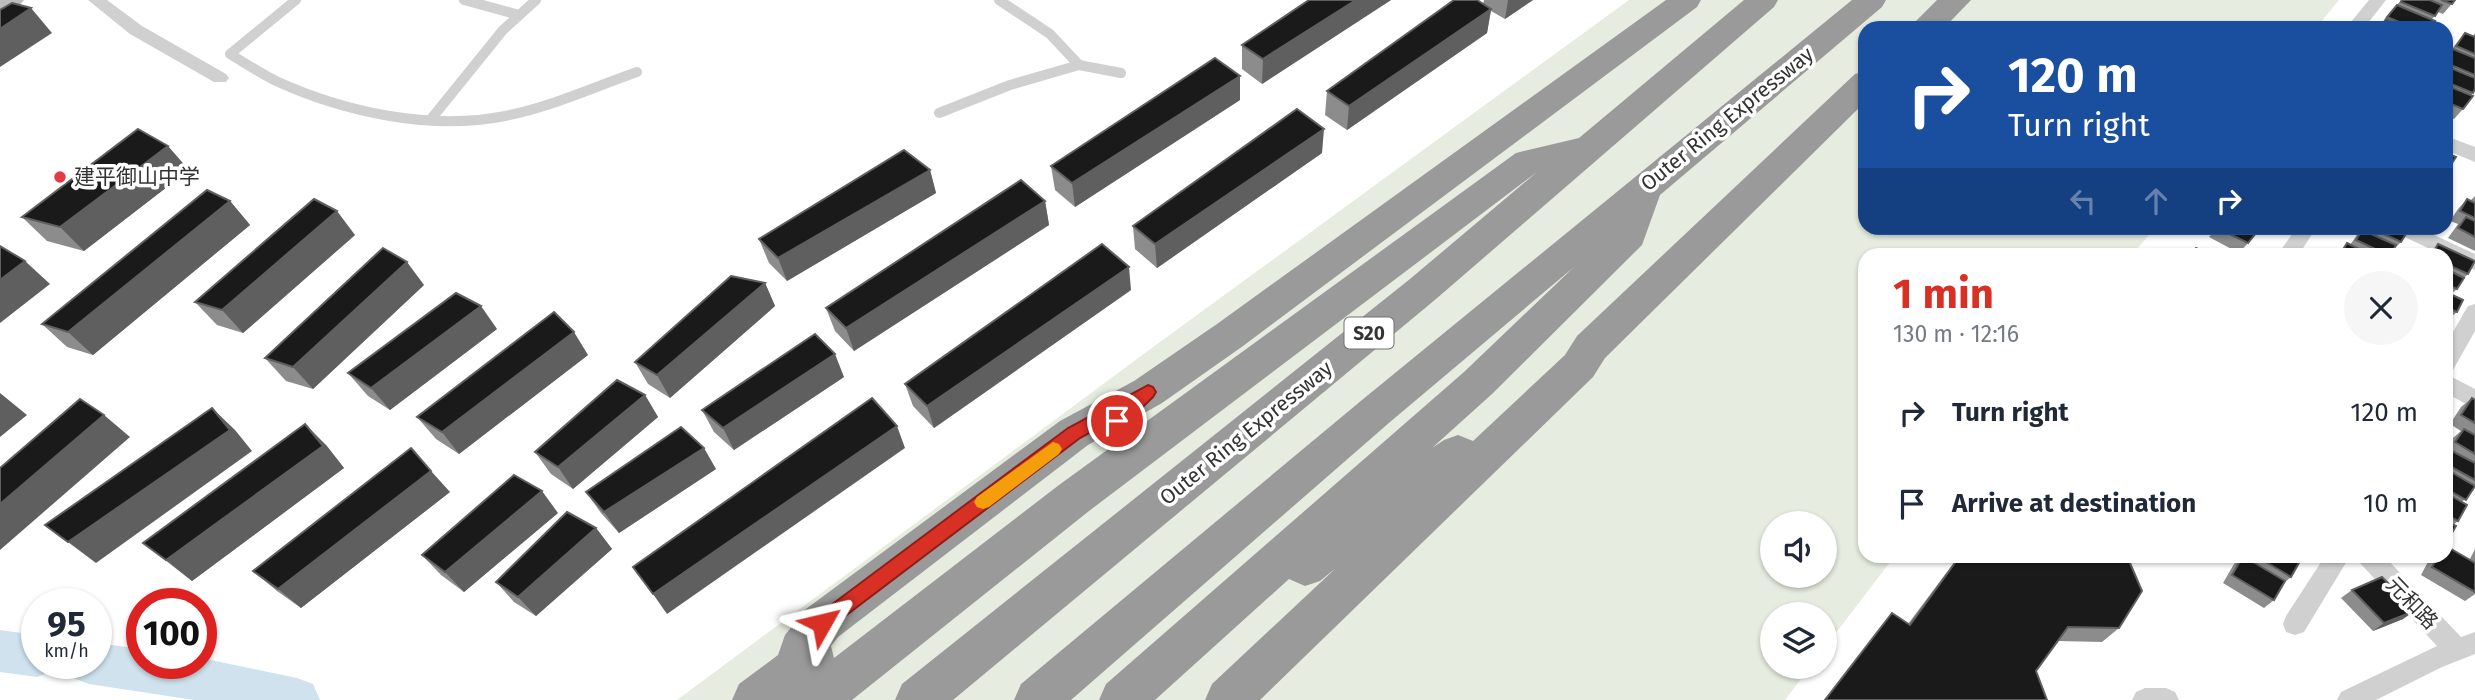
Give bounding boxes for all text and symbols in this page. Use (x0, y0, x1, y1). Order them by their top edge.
street label: Outer Ring Expressway (1635, 41, 1819, 197)
text: 120 m (2008, 46, 2138, 105)
icon: right (1893, 49, 1984, 140)
text: Turn right (2008, 106, 2150, 144)
place label: 建平御山中学 (74, 164, 200, 190)
marker: 建平御山中学 (52, 169, 68, 185)
icon: left (2064, 182, 2102, 220)
icon: ahead (2137, 182, 2175, 220)
icon: right (2210, 182, 2248, 220)
text: 1 min (1893, 269, 1994, 319)
button: close (2344, 271, 2418, 345)
road number: S20 (1344, 318, 1394, 348)
text: 130 m · 12:16 (1893, 320, 2019, 348)
street label: Outer Ring Expressway (1154, 355, 1338, 511)
pin (1087, 391, 1147, 451)
icon: right (1893, 394, 1931, 432)
text: Turn right (1952, 397, 2069, 428)
text: 120 m (2350, 397, 2418, 428)
icon: arrive (1098, 402, 1136, 440)
icon: arrive (1893, 485, 1931, 523)
text: Arrive at destination (1952, 488, 2196, 519)
text: 10 m (2363, 488, 2418, 519)
map controls (1760, 511, 1837, 679)
button: sound (1760, 511, 1837, 588)
street label: 元和路 (2381, 571, 2443, 635)
position arrow (785, 586, 859, 660)
speed limit sign: 100 (126, 588, 217, 679)
button: layers (1760, 602, 1837, 679)
text: 95 (47, 603, 86, 645)
text: km/h (44, 640, 89, 662)

